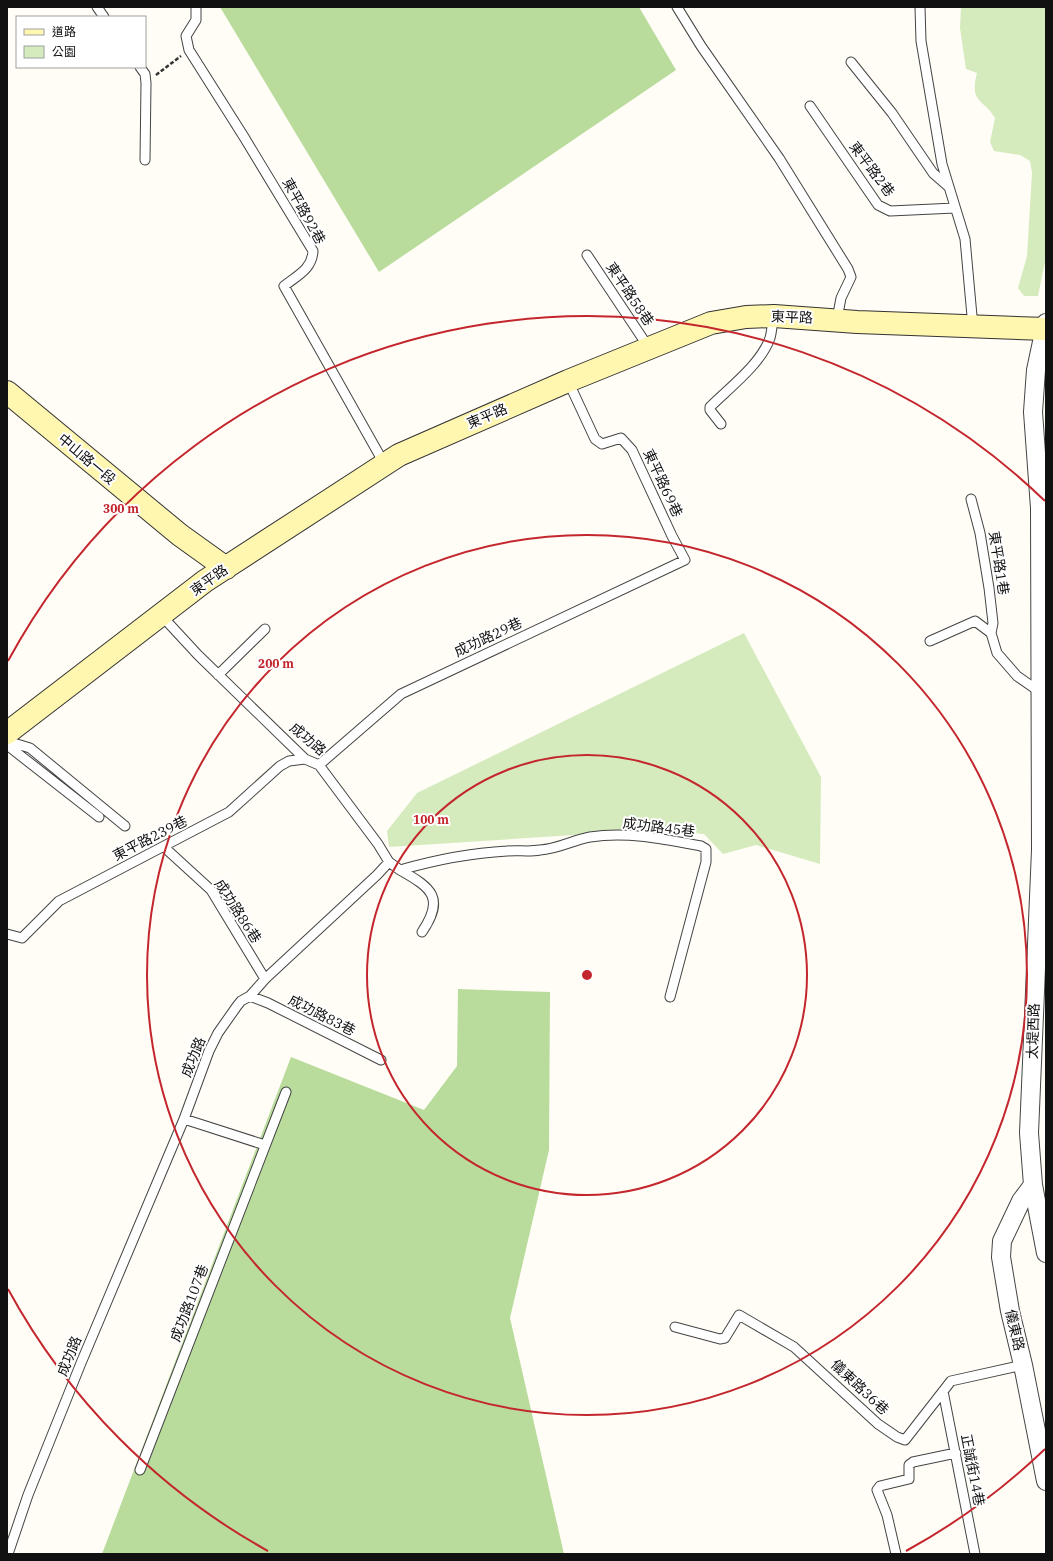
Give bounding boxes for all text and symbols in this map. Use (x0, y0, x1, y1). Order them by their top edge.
legend (16, 16, 146, 68)
text: 道路 (52, 24, 76, 39)
text: 公園 (52, 44, 76, 59)
street label: 東平路2巷 (845, 138, 899, 200)
street label: 東平路92巷 (278, 175, 330, 247)
street label: 東平路58巷 (602, 259, 658, 329)
street label: 東平路 (771, 307, 813, 327)
street label: 東平路 (464, 400, 510, 432)
street label: 中山路一段 (54, 430, 120, 488)
street label: 東平路69巷 (639, 446, 687, 520)
text: 300 m (103, 501, 139, 516)
street label: 東平路1巷 (985, 530, 1013, 596)
street label: 東平路 (187, 561, 231, 599)
street label: 成功路29巷 (451, 613, 525, 661)
text: 200 m (258, 656, 294, 671)
street label: 成功路 (286, 719, 330, 759)
street label: 東平路239巷 (110, 812, 190, 864)
text: 100 m (413, 812, 449, 827)
street label: 成功路45巷 (622, 814, 696, 840)
street label: 成功路86巷 (211, 876, 265, 946)
centre of rings (580, 968, 594, 982)
street label: 成功路83巷 (285, 990, 359, 1040)
street label: 太堤西路 (1023, 1003, 1043, 1059)
street label: 成功路 (177, 1034, 209, 1080)
street label: 成功路107巷 (166, 1262, 212, 1344)
street label: 儀東路 (1002, 1308, 1028, 1352)
street label: 成功路 (53, 1333, 85, 1379)
street label: 儀東路36巷 (827, 1356, 893, 1418)
street label: 正誠街14巷 (957, 1433, 989, 1507)

